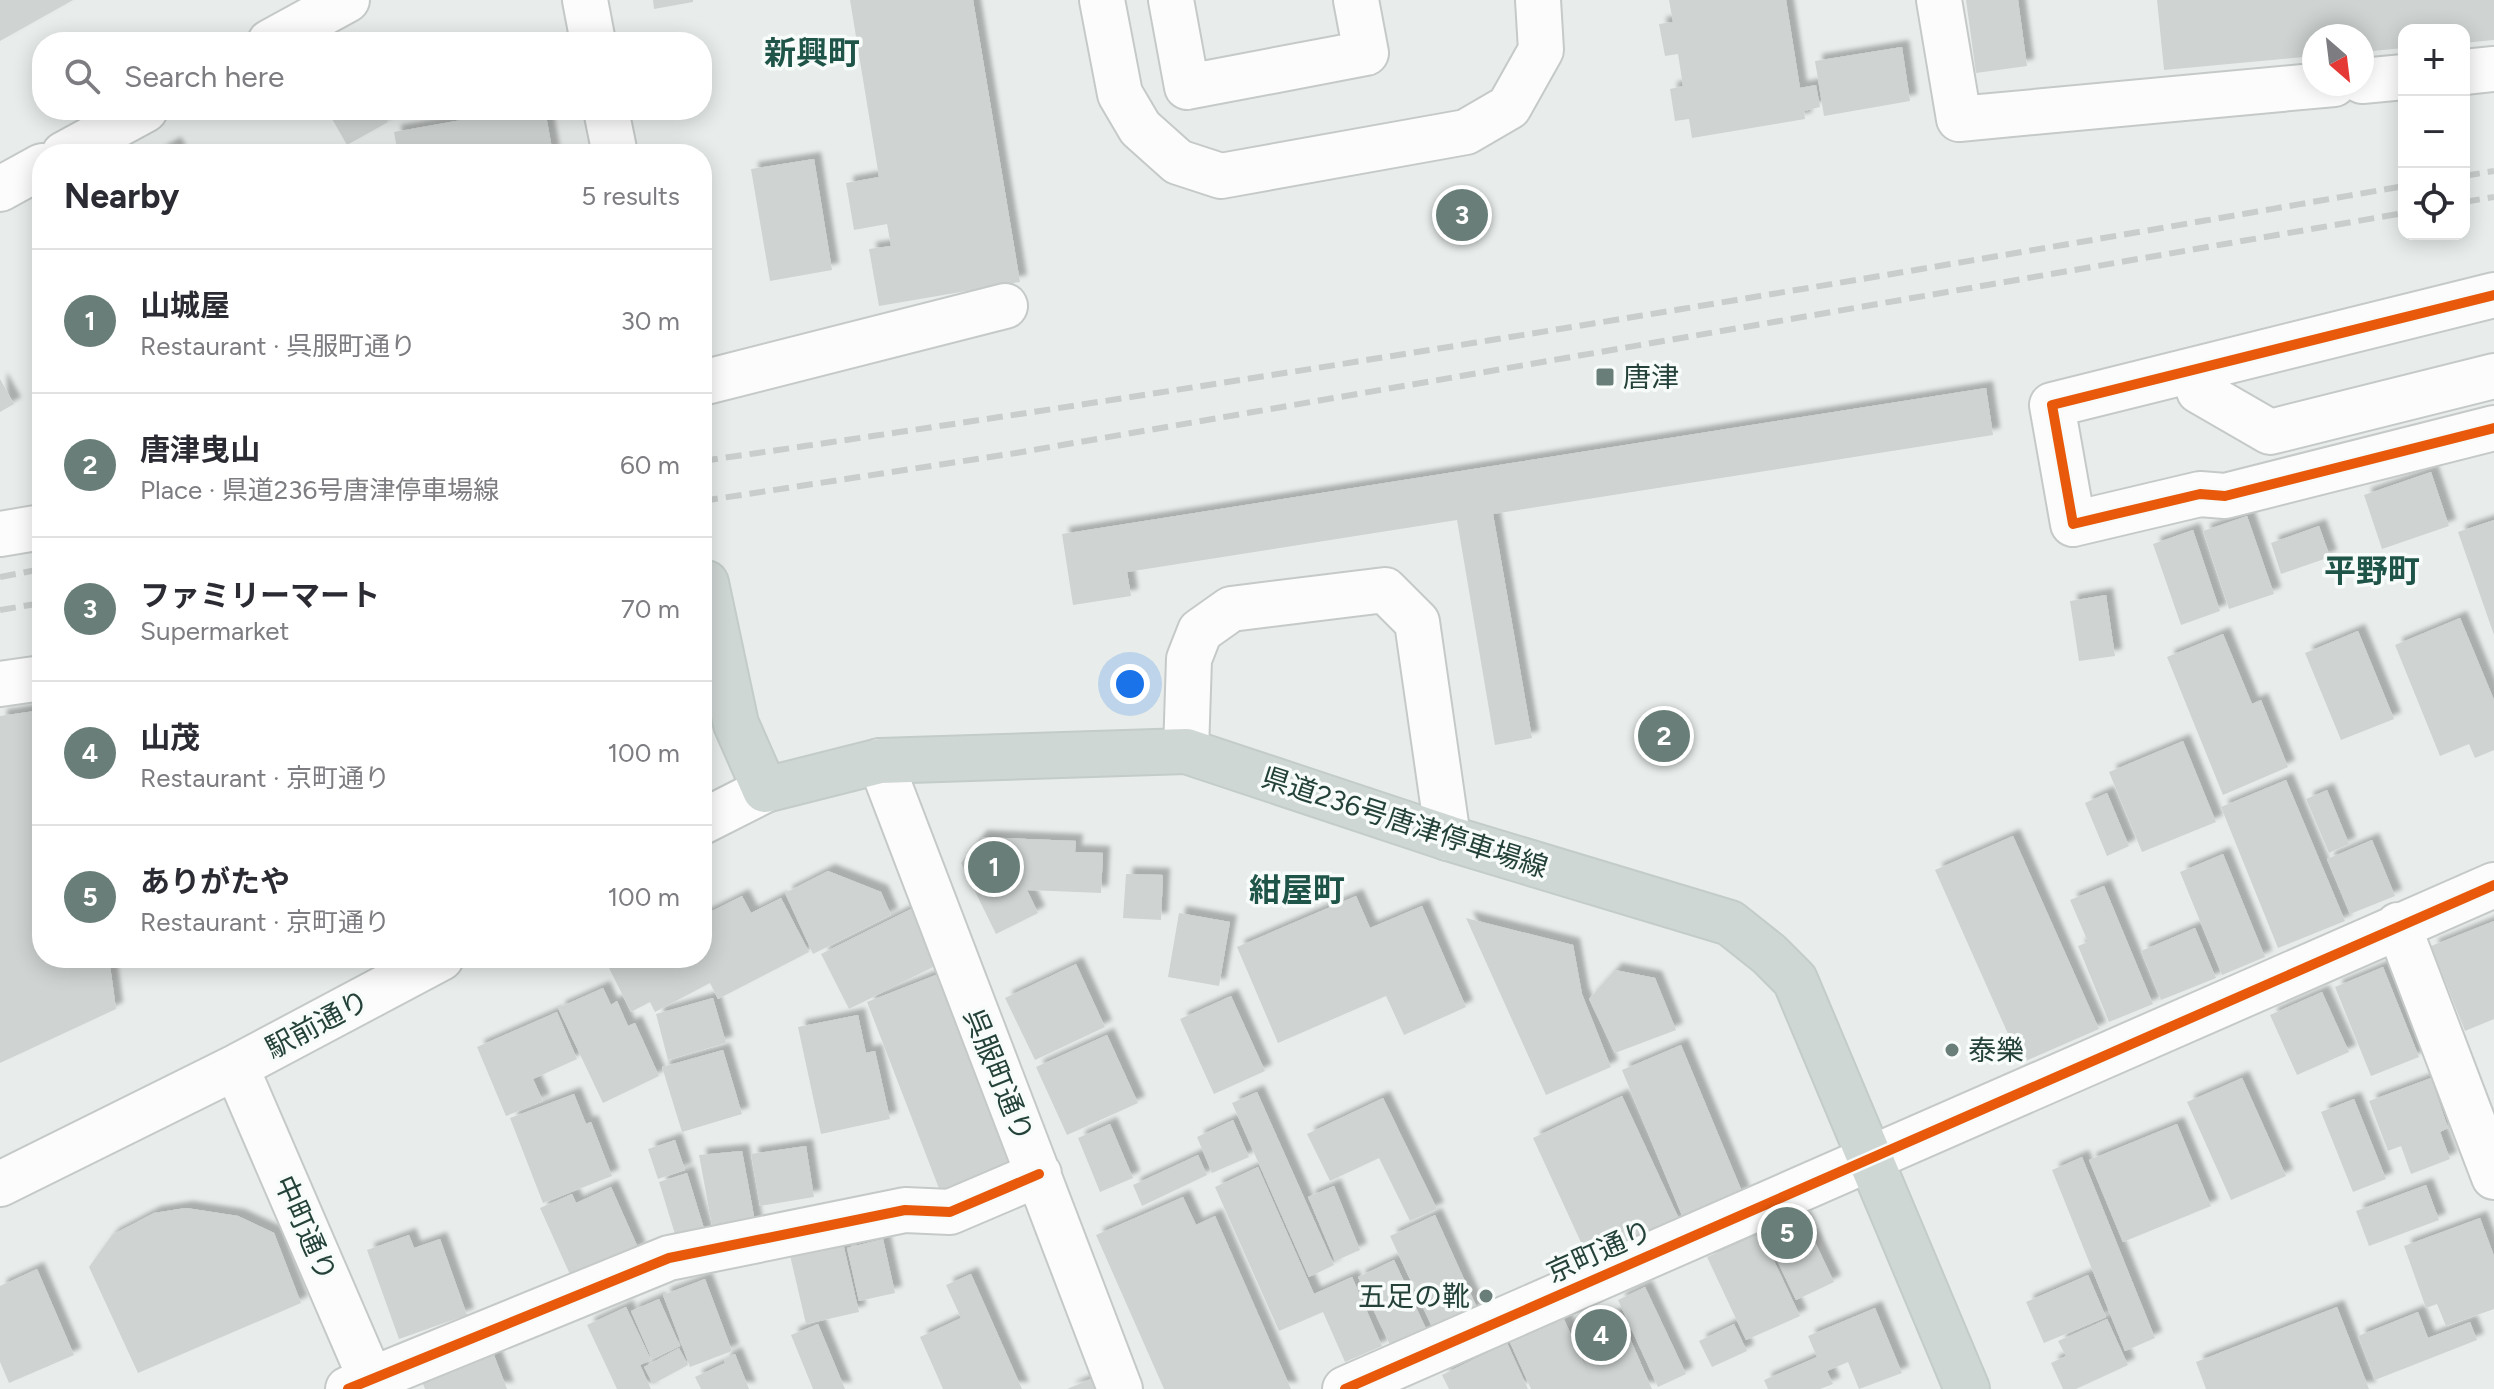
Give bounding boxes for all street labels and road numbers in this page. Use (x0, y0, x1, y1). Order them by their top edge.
street label: 県道236号唐津停車場線 (1258, 760, 1552, 884)
street label: 駅前通り (260, 983, 374, 1065)
street label: 呉服町通り (957, 1004, 1041, 1146)
street label: 中町通り (268, 1170, 344, 1286)
street label: 京町通り (1541, 1213, 1657, 1289)

